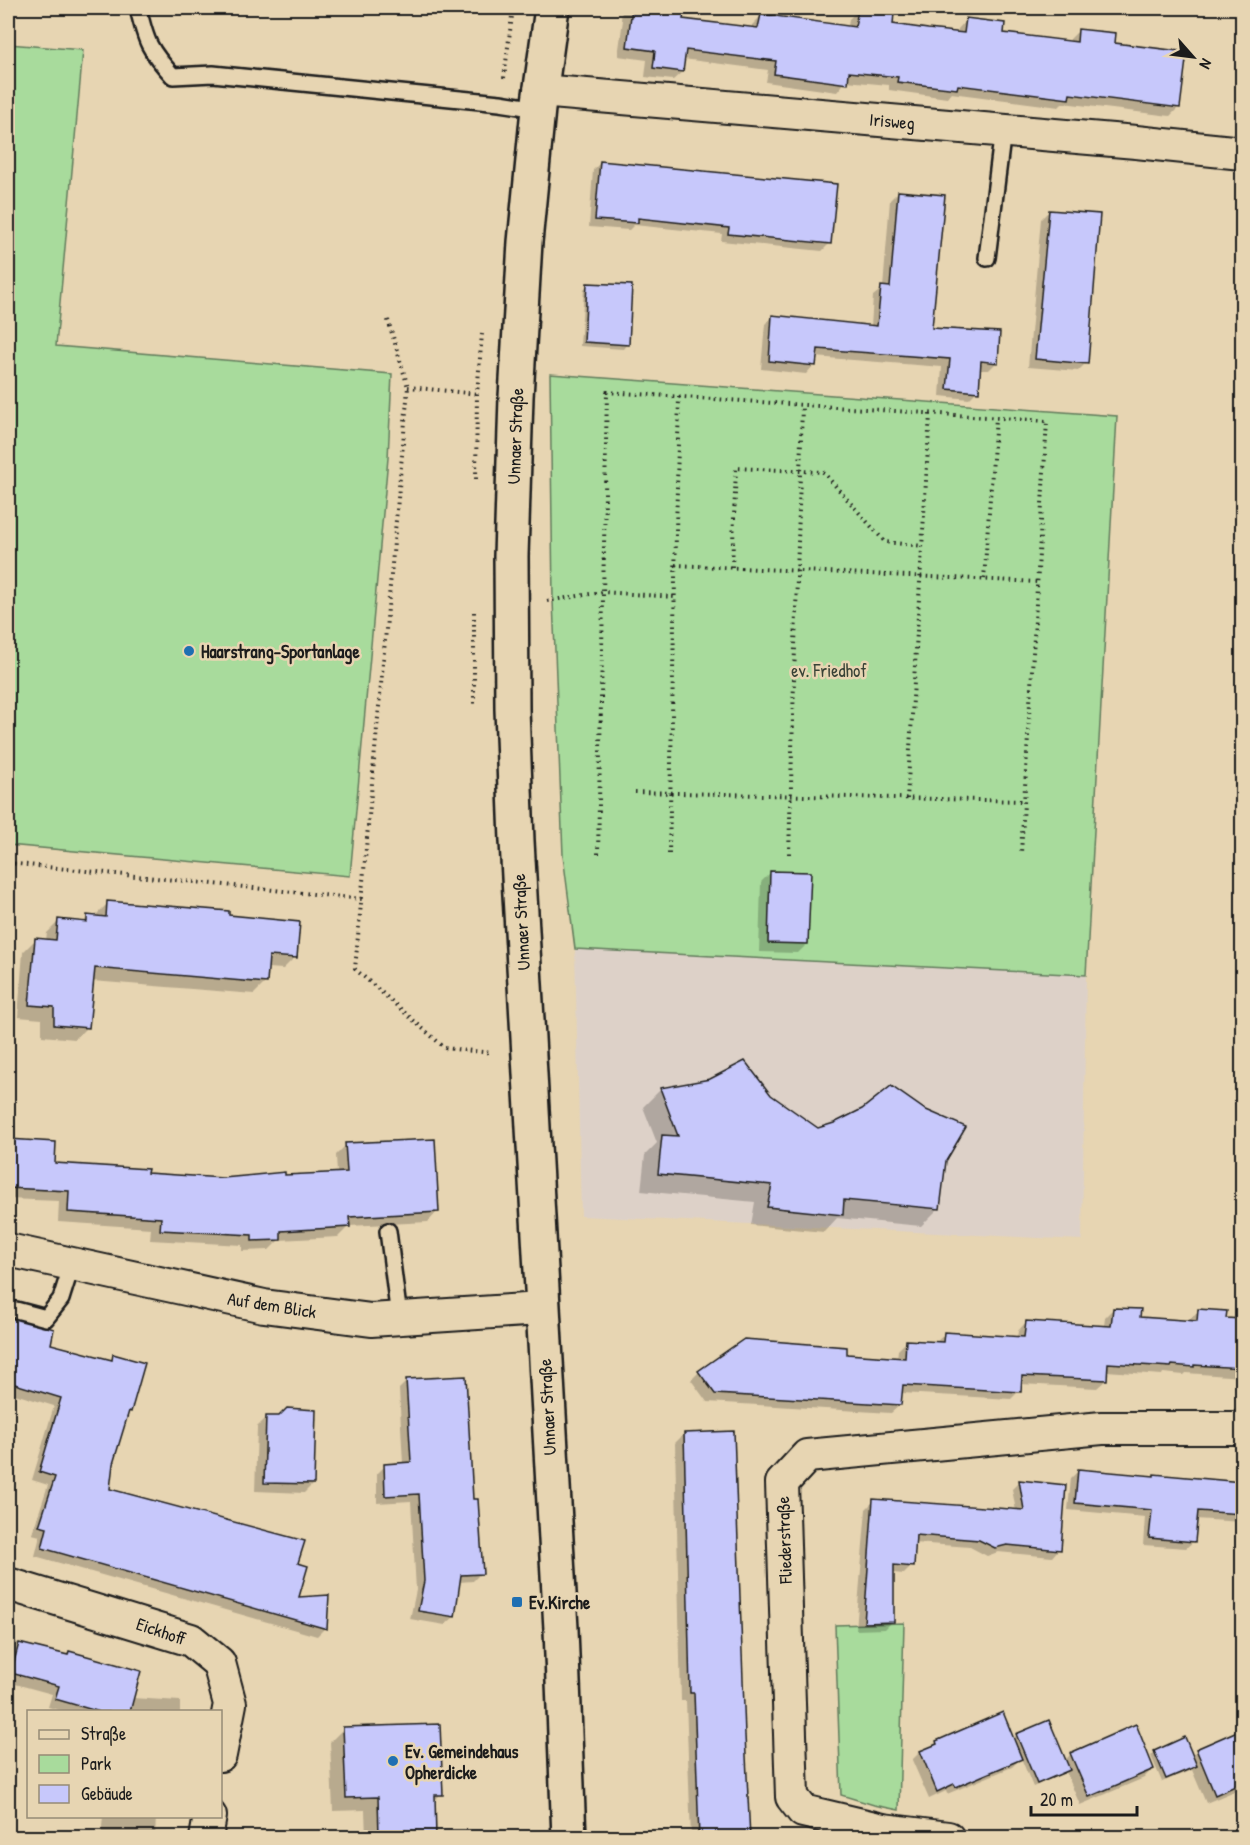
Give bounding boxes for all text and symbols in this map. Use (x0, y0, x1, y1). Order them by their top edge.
north arrow (1163, 27, 1223, 87)
text: N (1194, 55, 1218, 73)
street label: Irisweg (868, 107, 916, 135)
street label: Unnaer Straße (501, 387, 529, 485)
place label: Haarstrang-Sportanlage (201, 639, 360, 665)
marker: Haarstrang-Sportanlage (182, 644, 196, 658)
park label: ev. Friedhof (791, 658, 867, 683)
street label: Unnaer Straße (506, 873, 536, 971)
street label: Auf dem Blick (226, 1286, 319, 1324)
street label: Unnaer Straße (532, 1358, 562, 1456)
street label: Fliederstraße (770, 1496, 798, 1585)
place label: Ev.Kirche (529, 1590, 591, 1615)
marker: Ev.Kirche (510, 1595, 524, 1609)
street label: Eickhoff (133, 1611, 190, 1651)
legend (27, 1710, 222, 1818)
text: Straße (81, 1721, 126, 1746)
place label: Ev. Gemeindehaus Opherdicke (405, 1739, 519, 1786)
text: Park (81, 1751, 112, 1776)
marker: Ev. Gemeindehaus Opherdicke (386, 1754, 400, 1768)
scale bar (1031, 1779, 1138, 1817)
text: Gebäude (81, 1781, 133, 1806)
text: 20 m (1040, 1787, 1073, 1812)

